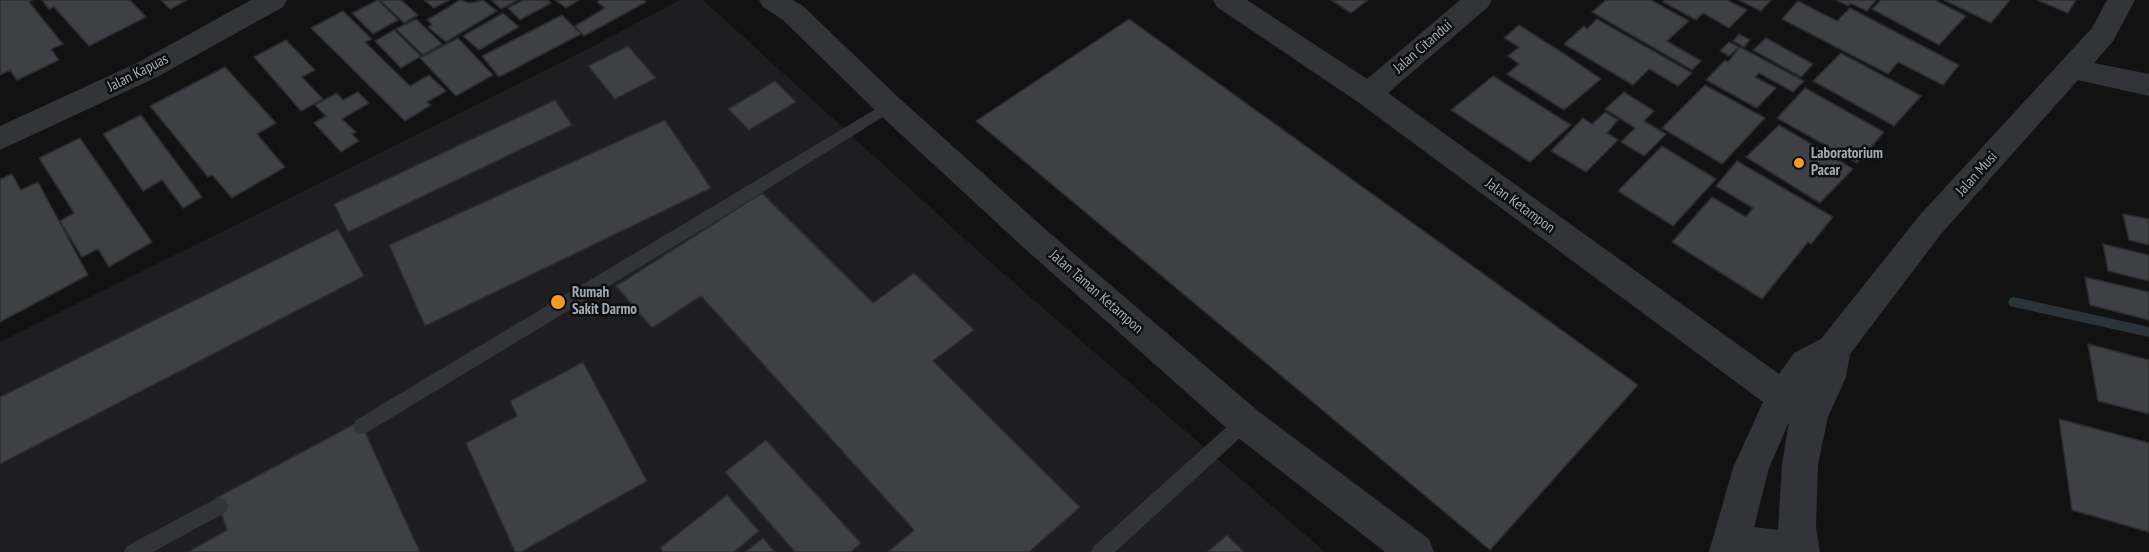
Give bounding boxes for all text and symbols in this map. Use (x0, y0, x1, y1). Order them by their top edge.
street label: Jalan Citandui (1390, 17, 1456, 77)
street label: Jalan Kapuas (104, 50, 172, 96)
place label: Laboratorium Pacar (1811, 145, 1883, 180)
street label: Jalan Musi (1952, 148, 2002, 200)
marker: Laboratorium Pacar (1792, 156, 1806, 170)
street label: Jalan Ketampon (1482, 175, 1558, 237)
street label: Jalan Taman Ketampon (1045, 246, 1147, 338)
place label: Rumah Sakit Darmo (572, 284, 637, 319)
marker: Rumah Sakit Darmo (549, 293, 567, 311)

